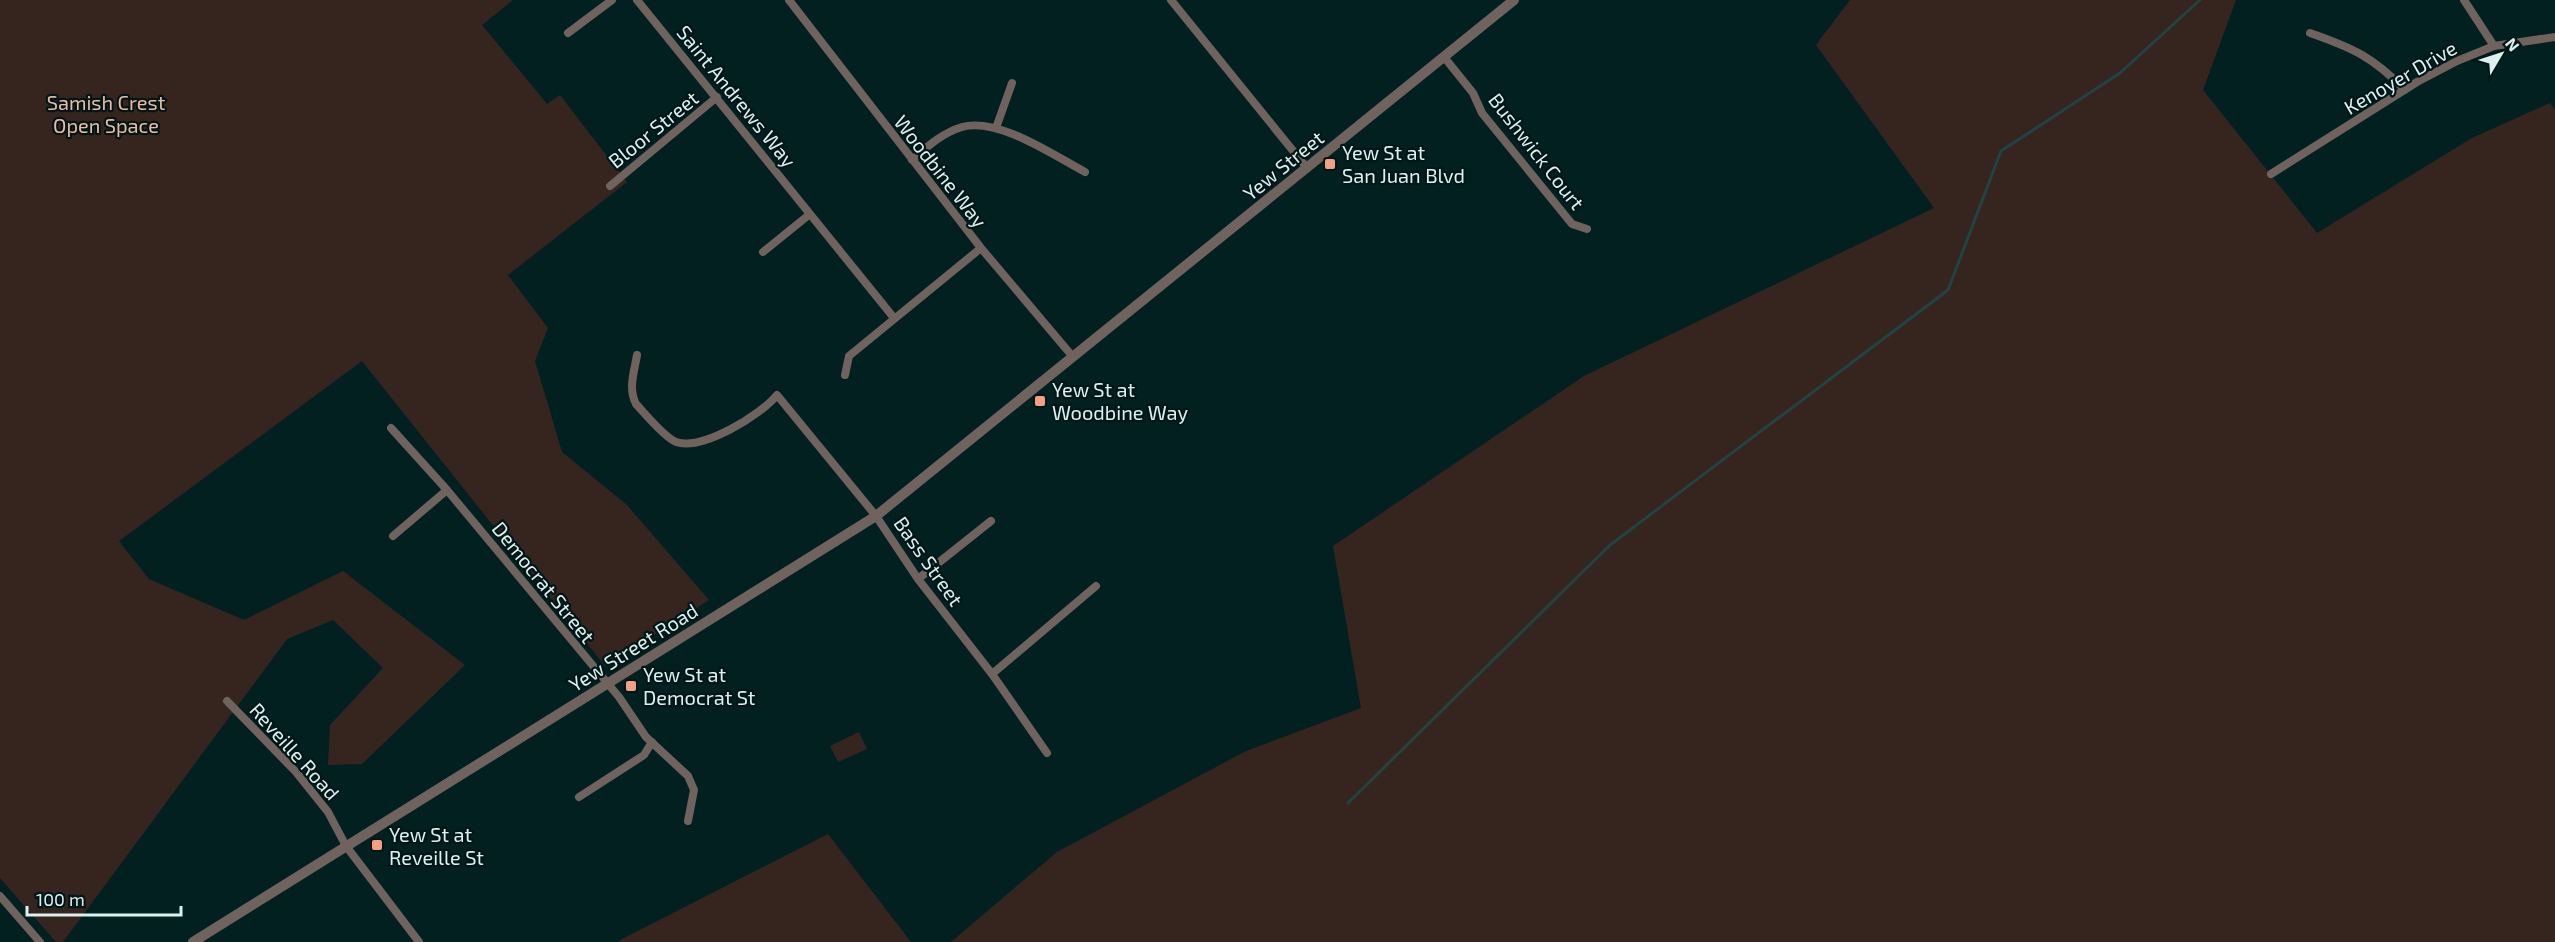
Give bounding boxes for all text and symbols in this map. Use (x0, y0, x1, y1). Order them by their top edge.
street label: Saint Andrews Way (672, 20, 802, 172)
north arrow (2471, 24, 2531, 84)
text: N (2502, 34, 2524, 55)
street label: Kenoyer Drive (2339, 35, 2461, 119)
street label: Bloor Street (603, 85, 703, 173)
street label: Bushwick Court (1484, 88, 1590, 214)
park label: Samish Crest Open Space (47, 90, 166, 137)
street label: Woodbine Way (890, 110, 993, 232)
street label: Yew Street (1238, 125, 1329, 205)
place label: Yew St at San Juan Blvd (1342, 140, 1465, 187)
marker: Yew St at San Juan Blvd (1323, 157, 1337, 171)
place label: Yew St at Woodbine Way (1052, 377, 1188, 424)
marker: Yew St at Woodbine Way (1033, 394, 1047, 408)
street label: Bass Street (889, 512, 969, 611)
street label: Democrat Street (488, 516, 601, 648)
street label: Yew Street Road (564, 598, 702, 696)
place label: Yew St at Democrat St (643, 662, 756, 709)
marker: Yew St at Democrat St (624, 679, 638, 693)
street label: Reveille Road (245, 698, 345, 804)
place label: Yew St at Reveille St (389, 822, 484, 869)
marker: Yew St at Reveille St (370, 838, 384, 852)
scale bar (27, 879, 182, 917)
text: 100 m (36, 888, 85, 910)

